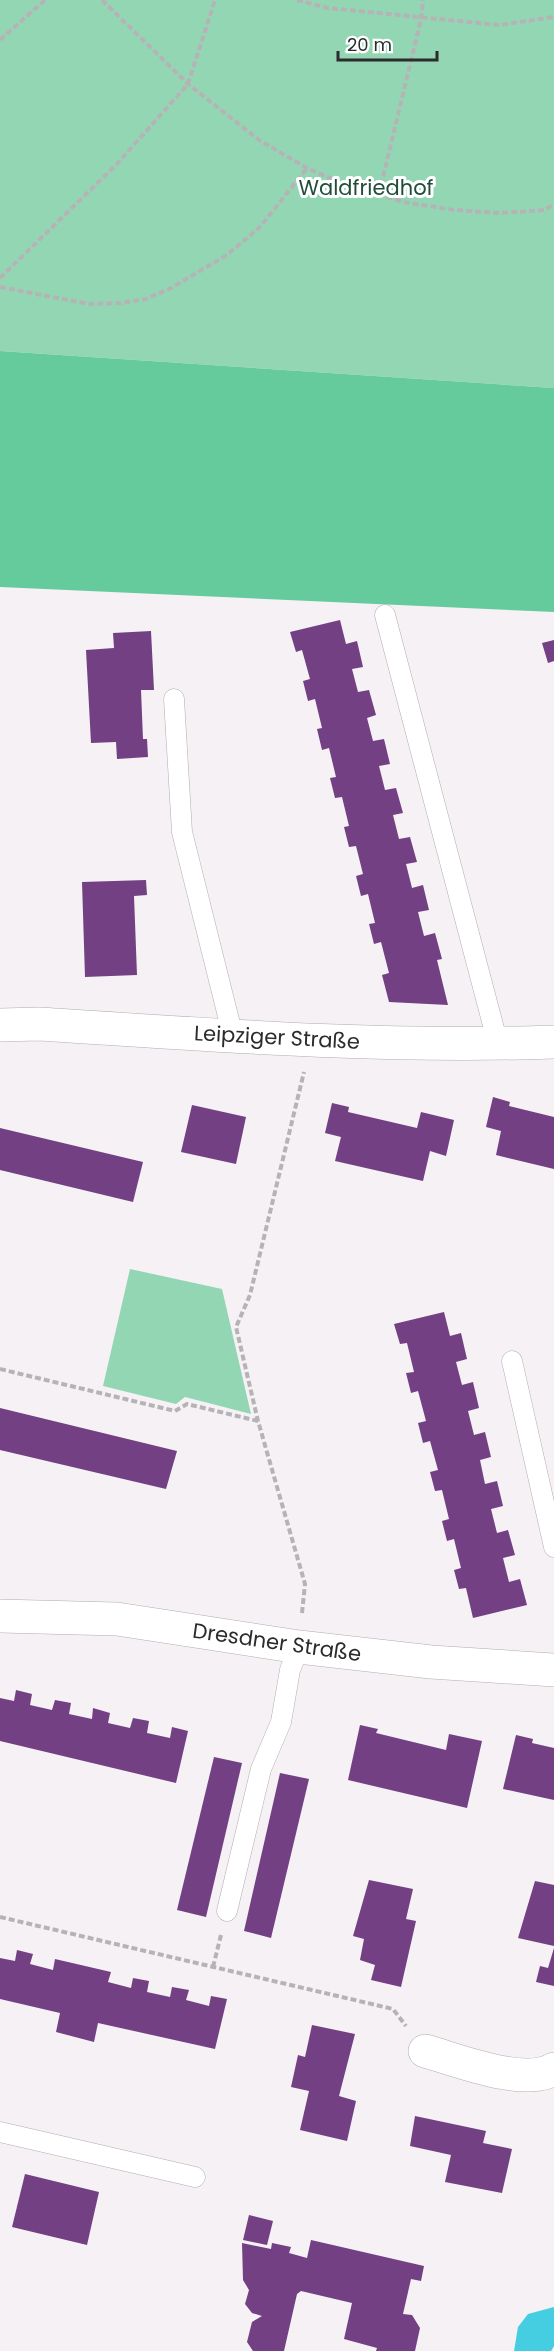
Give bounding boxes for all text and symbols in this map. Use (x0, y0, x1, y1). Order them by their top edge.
scale bar (338, 24, 437, 62)
text: 20 m (347, 32, 392, 57)
park label: Waldfriedhof (299, 173, 434, 202)
street label: Leipziger Straße (193, 1018, 361, 1056)
street label: Dresdner Straße (191, 1616, 363, 1668)

